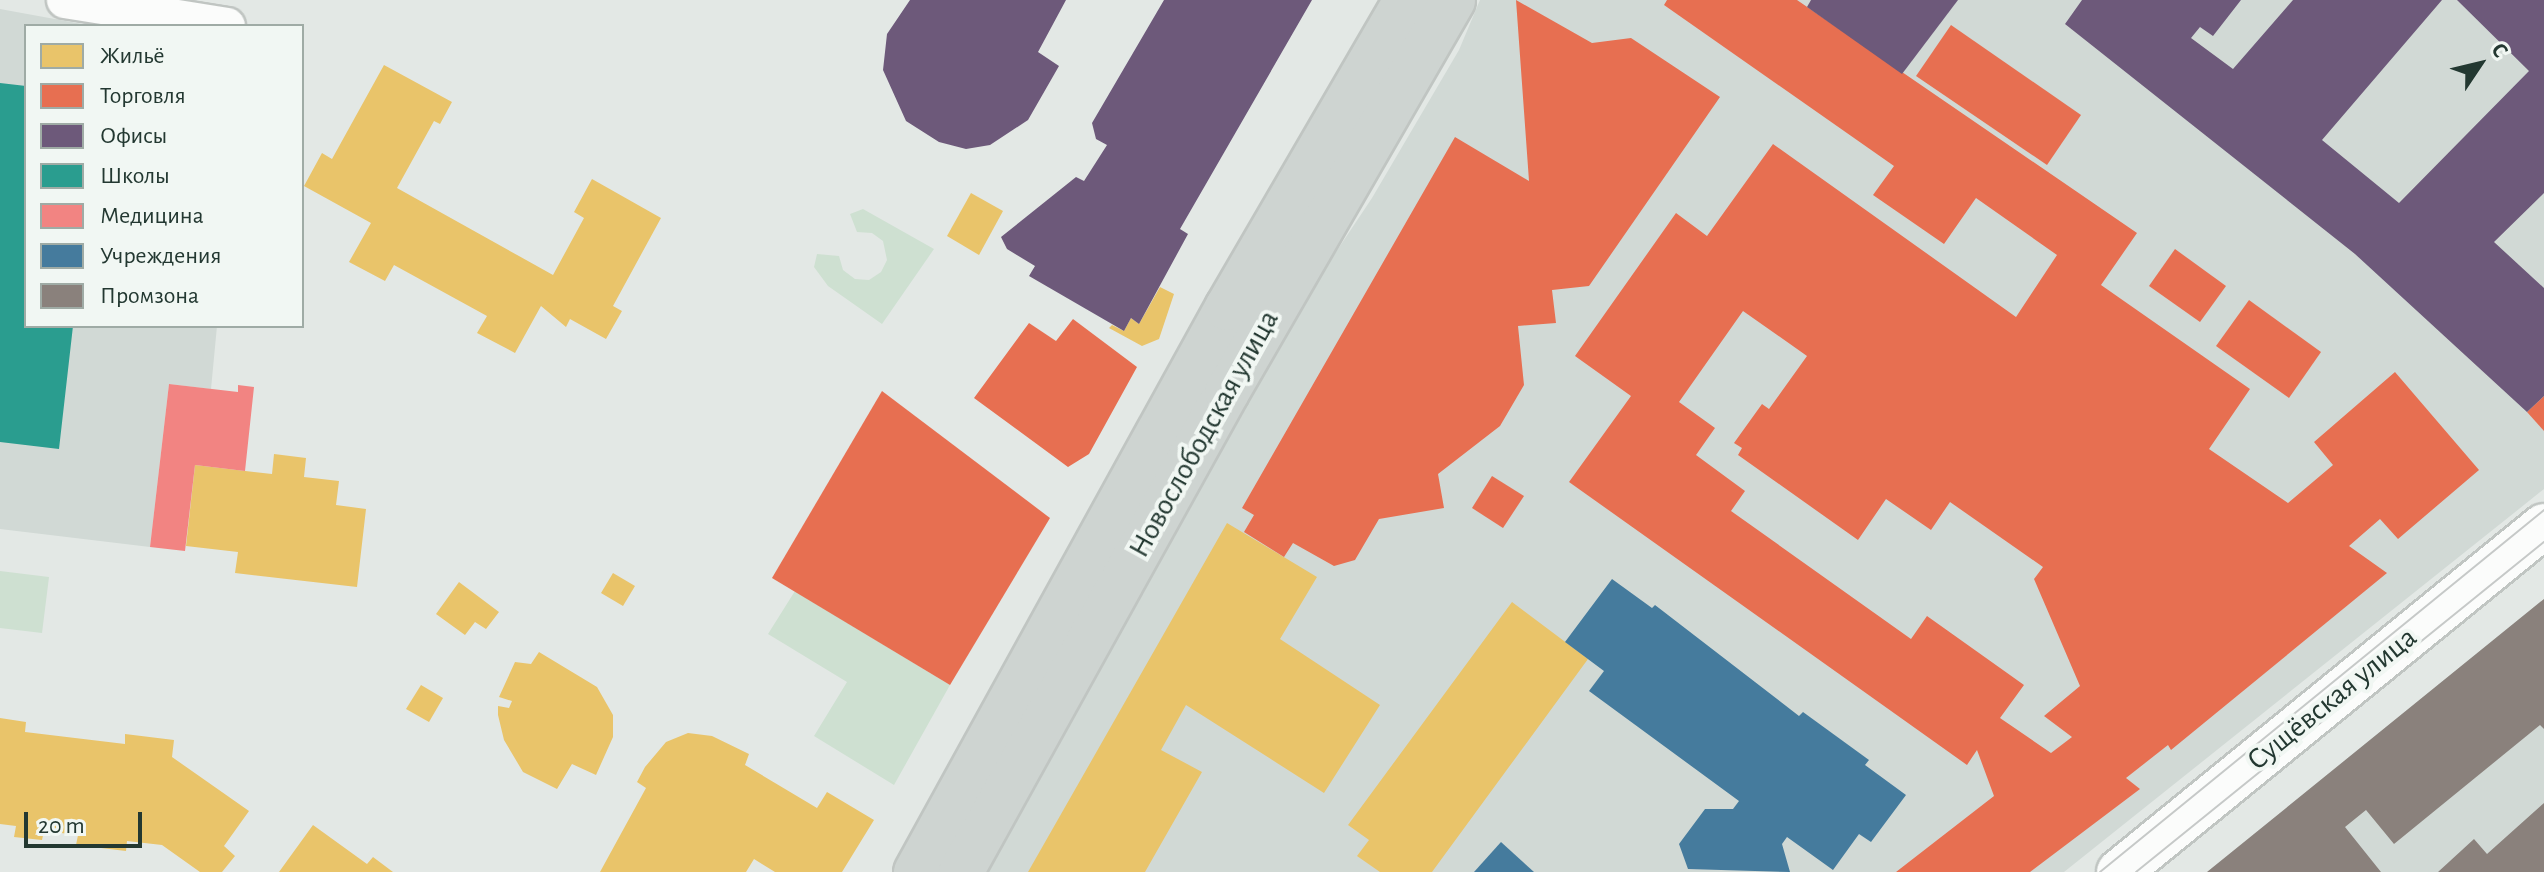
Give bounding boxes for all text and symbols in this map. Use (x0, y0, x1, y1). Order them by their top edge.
legend (24, 24, 304, 328)
north arrow (2440, 24, 2520, 104)
text: С (2487, 39, 2512, 62)
text: Жильё (100, 44, 165, 68)
text: Торговля (100, 84, 186, 108)
text: Офисы (100, 124, 167, 148)
text: Школы (100, 164, 170, 188)
text: Медицина (100, 204, 204, 228)
text: Учреждения (100, 244, 222, 268)
text: Промзона (100, 284, 199, 308)
street label: Новослободская улица (1121, 304, 1287, 564)
street label: Сущёвская улица (2240, 620, 2424, 778)
scale bar (28, 796, 146, 846)
text: 20 m (38, 814, 85, 838)

